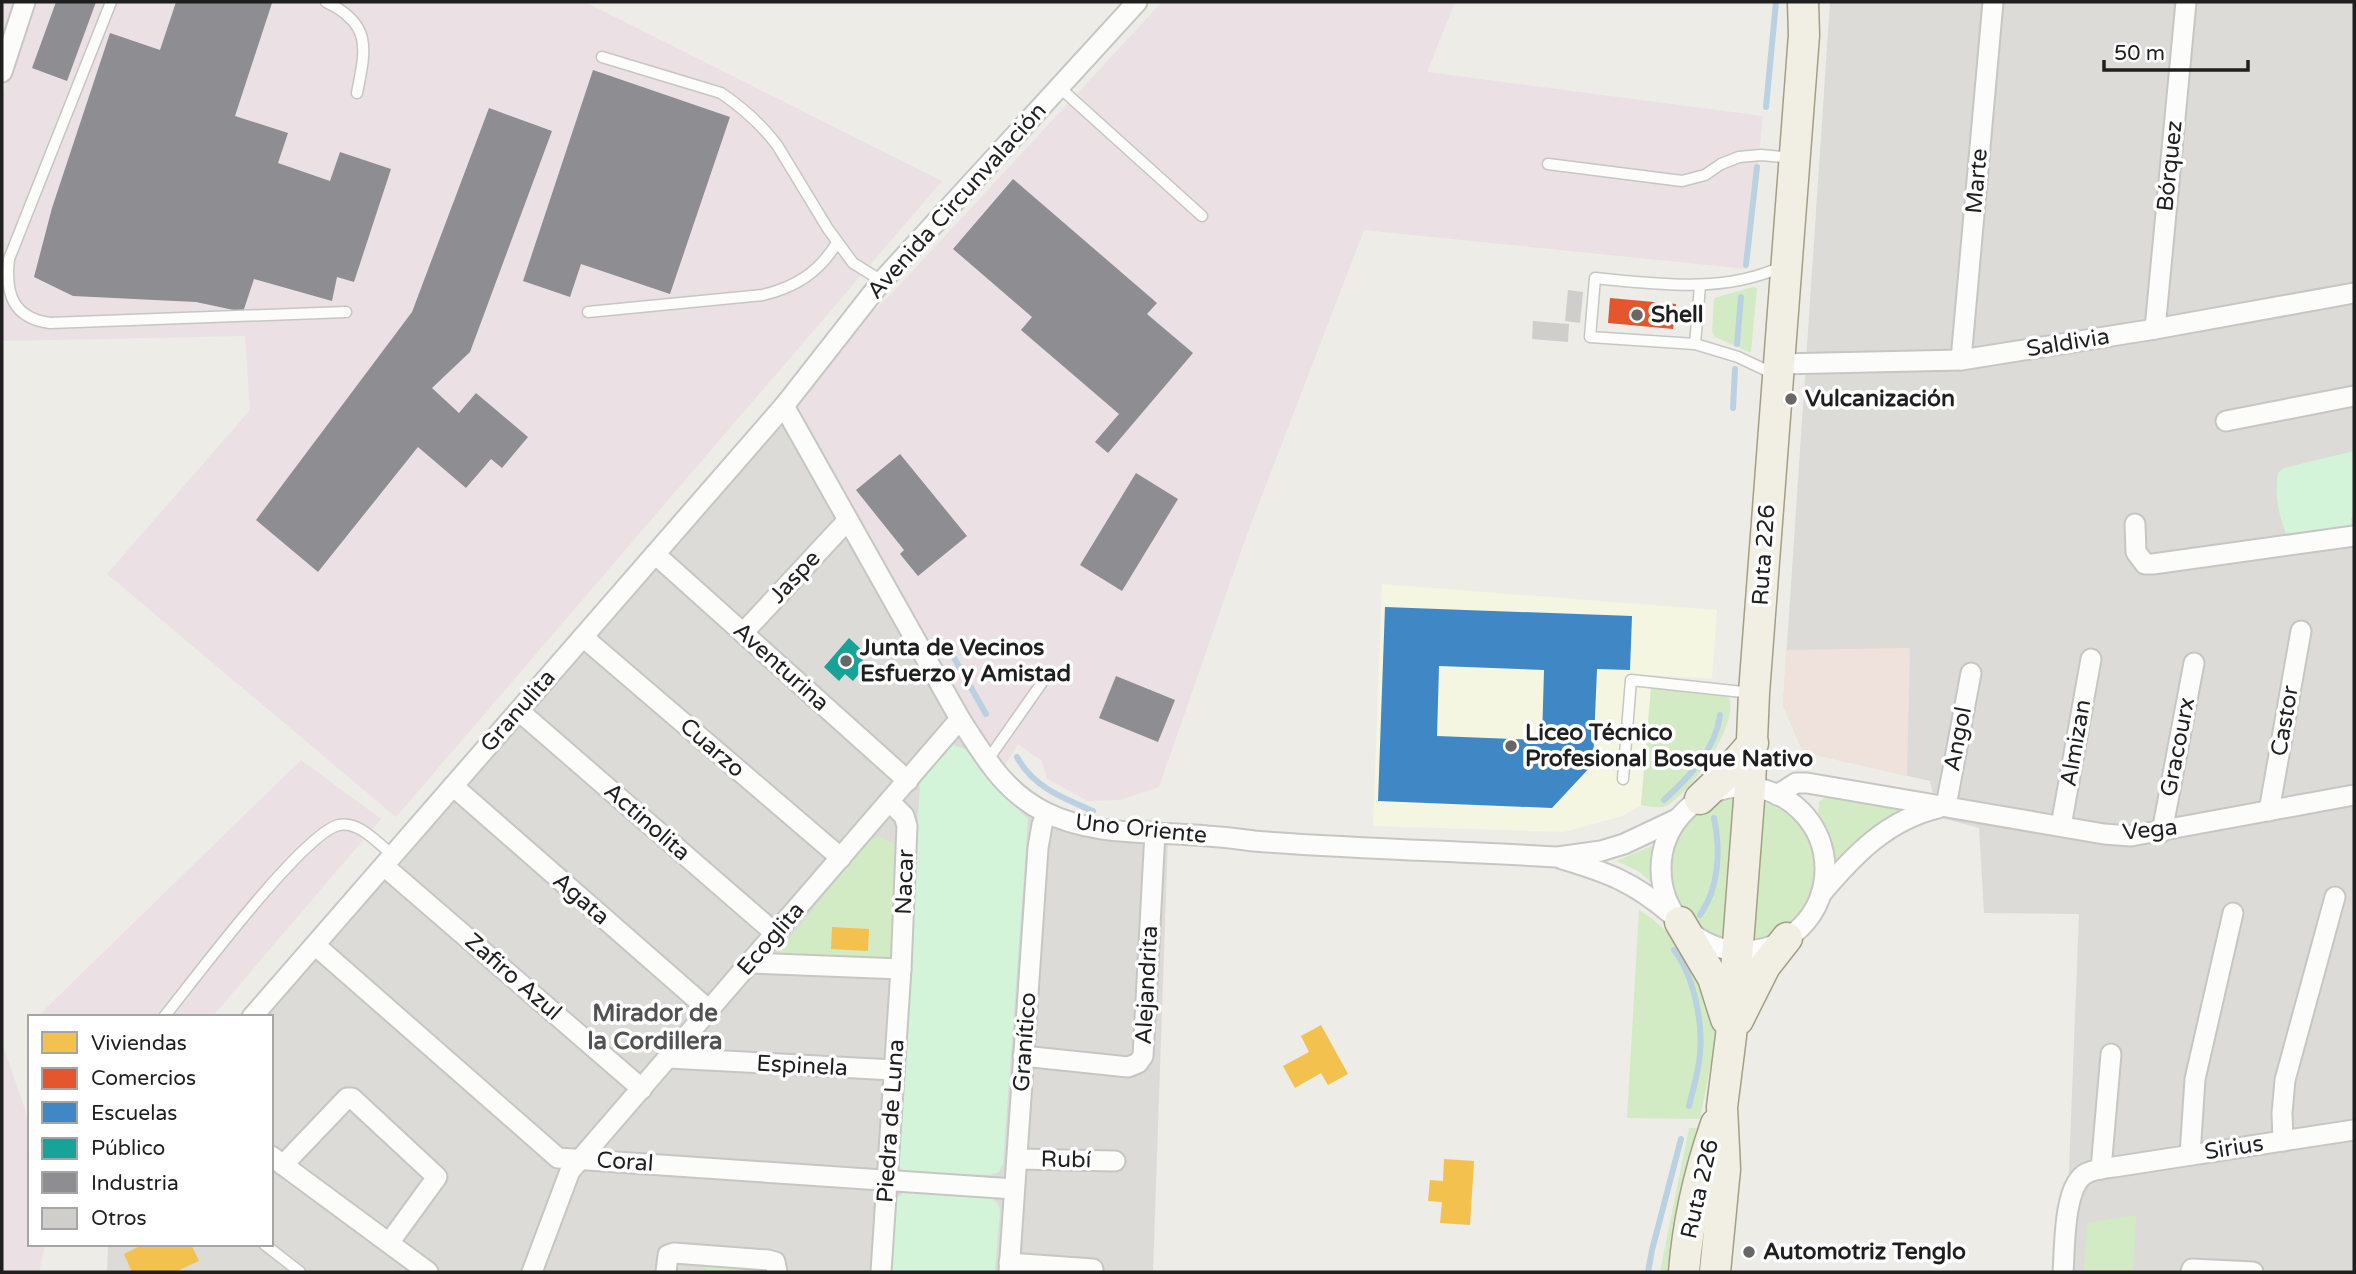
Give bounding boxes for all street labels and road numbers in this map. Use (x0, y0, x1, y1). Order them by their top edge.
street label: Avenida Circunvalación (861, 97, 1053, 305)
street label: Bórquez (2151, 119, 2189, 213)
street label: Marte (1960, 147, 1994, 215)
street label: Saldivia (2024, 323, 2112, 363)
street label: Ruta 226 (1746, 503, 1782, 607)
street label: Jaspe (764, 545, 826, 609)
street label: Aventurina (727, 617, 835, 717)
street label: Granulita (475, 664, 561, 758)
street label: Castor (2265, 683, 2305, 759)
street label: Gracourx (2155, 695, 2201, 799)
street label: Almizan (2055, 697, 2097, 789)
street label: Angol (1938, 704, 1978, 774)
street label: Cuarzo (674, 712, 750, 784)
street label: Actinolita (598, 777, 696, 867)
street label: Uno Oriente (1074, 808, 1208, 850)
street label: Vega (2121, 813, 2179, 847)
street label: Nacar (890, 849, 920, 915)
street label: Agata (547, 867, 615, 931)
street label: Ecoglita (732, 897, 810, 981)
street label: Alejandrita (1130, 925, 1164, 1045)
street label: Zafiro Azul (459, 927, 567, 1027)
street label: Granítico (1008, 991, 1042, 1093)
street label: Piedra de Luna (871, 1038, 911, 1204)
street label: Espinela (756, 1050, 848, 1082)
street label: Sirius (2203, 1130, 2265, 1166)
street label: Ruta 226 (1675, 1136, 1725, 1242)
street label: Coral (596, 1146, 654, 1178)
street label: Rubí (1040, 1146, 1092, 1174)

